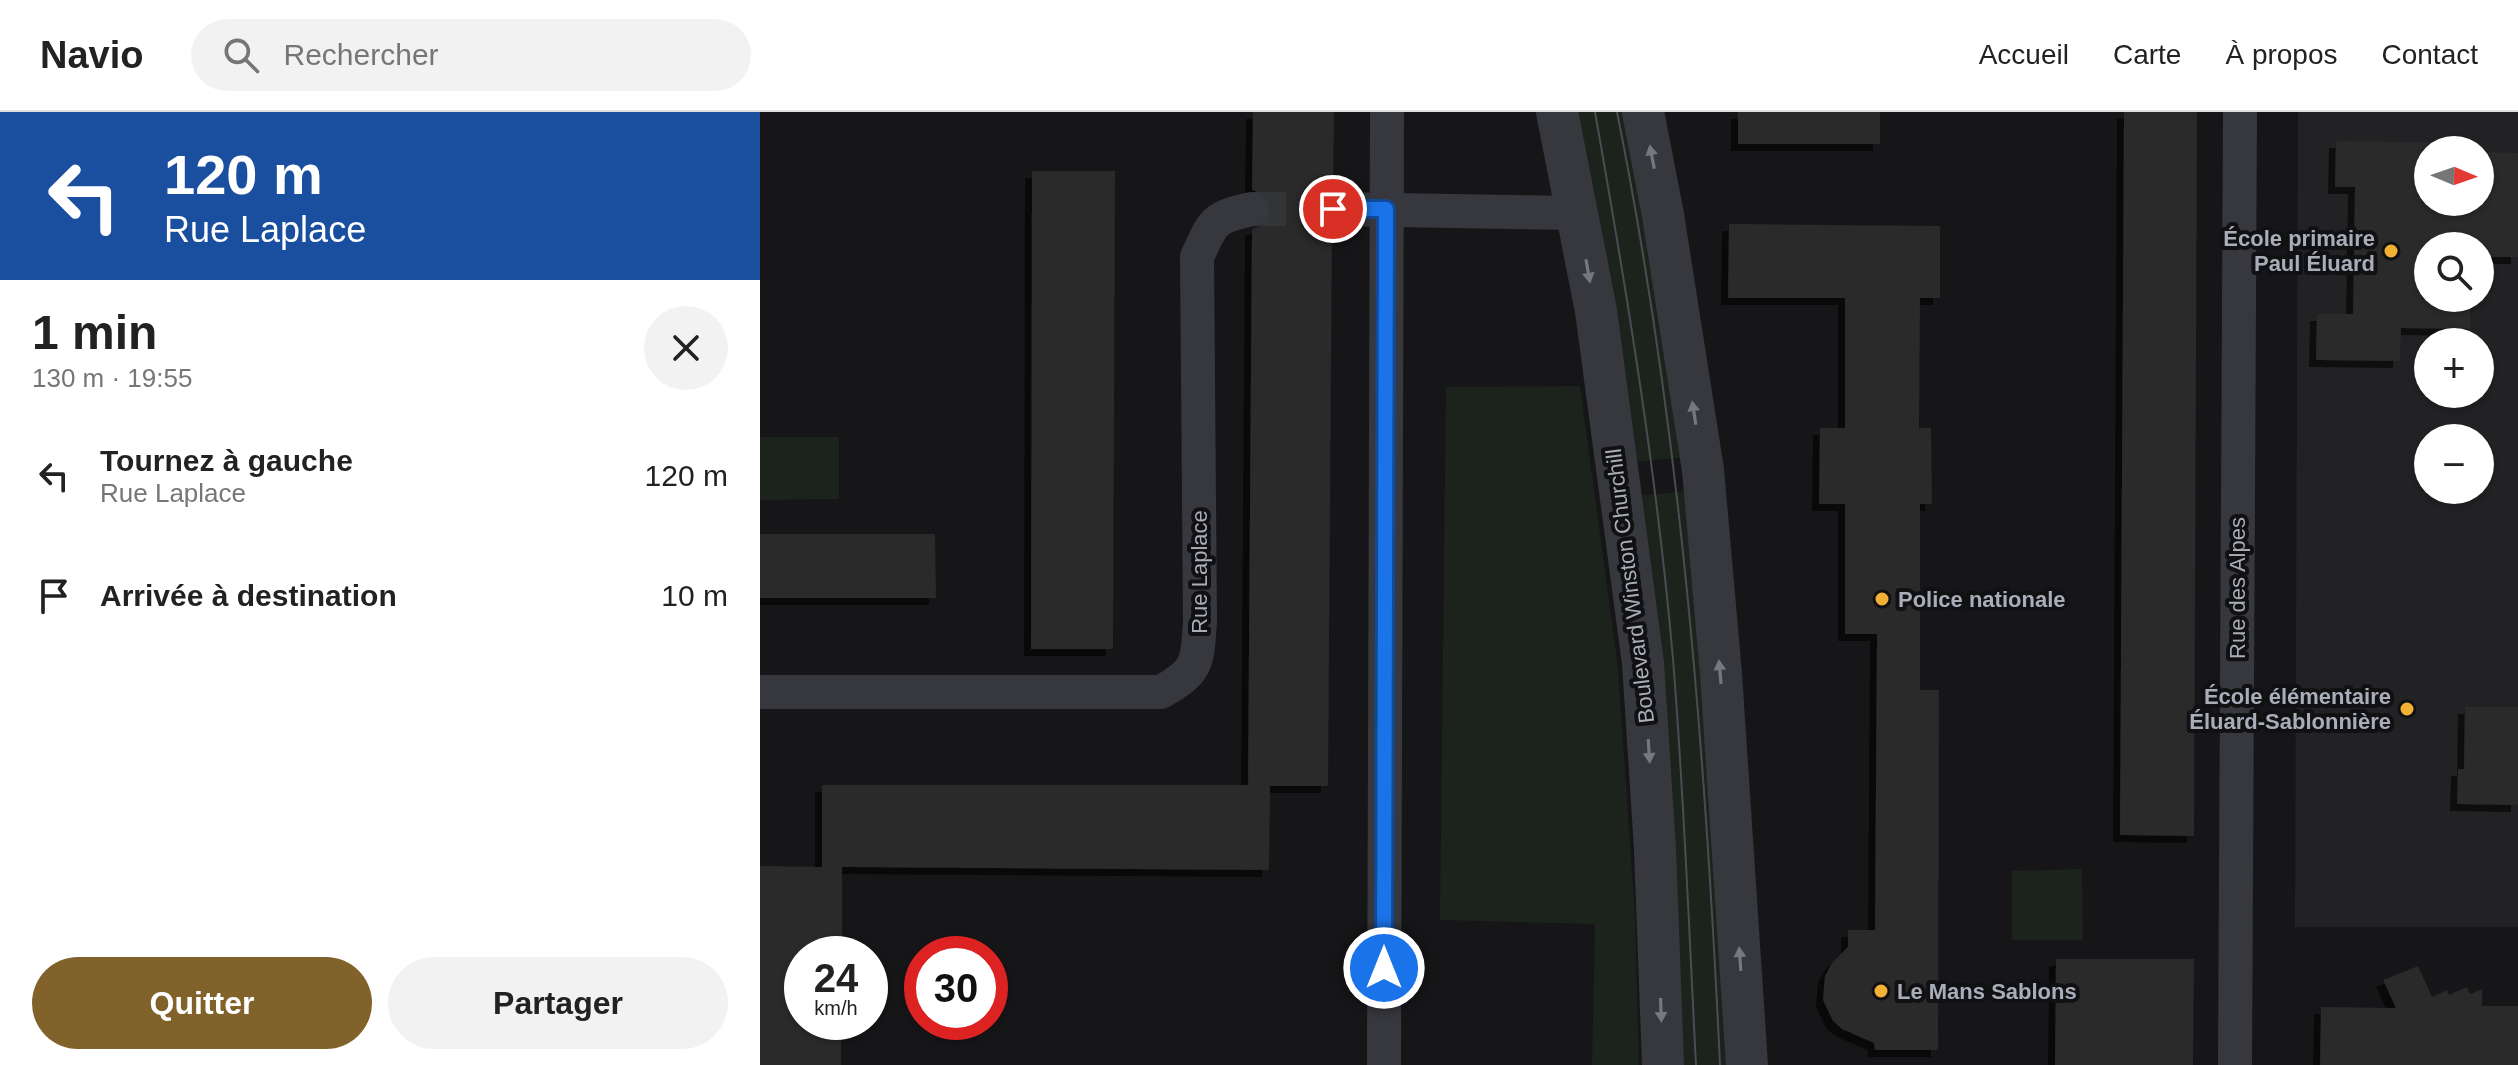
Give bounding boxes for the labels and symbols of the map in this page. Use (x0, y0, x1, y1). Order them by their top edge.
north arrow (2414, 136, 2494, 216)
one-way arrow (1645, 144, 1658, 169)
pin (1299, 175, 1367, 243)
place label: École primaire Paul Éluard (2223, 226, 2375, 276)
marker: École primaire Paul Éluard (2382, 242, 2400, 260)
one-way arrow (1583, 259, 1595, 284)
one-way arrow (1687, 400, 1700, 425)
street label: Boulevard Winston Churchill (1601, 447, 1659, 725)
street label: Rue Laplace (1187, 510, 1212, 634)
street label: Rue des Alpes (2225, 517, 2250, 659)
place label: Police nationale (1898, 587, 2066, 612)
marker: Police nationale (1873, 590, 1891, 608)
one-way arrow (1713, 659, 1726, 684)
place label: École élémentaire Éluard-Sablonnière (2189, 684, 2391, 734)
marker: École élémentaire Éluard-Sablonnière (2398, 700, 2416, 718)
one-way arrow (1643, 739, 1656, 764)
position arrow (1342, 926, 1426, 1010)
speed limit sign: 30 (904, 936, 1008, 1040)
one-way arrow (1733, 946, 1746, 971)
place label: Le Mans Sablons (1897, 979, 2077, 1004)
marker: Le Mans Sablons (1872, 982, 1890, 1000)
one-way arrow (1654, 998, 1667, 1024)

